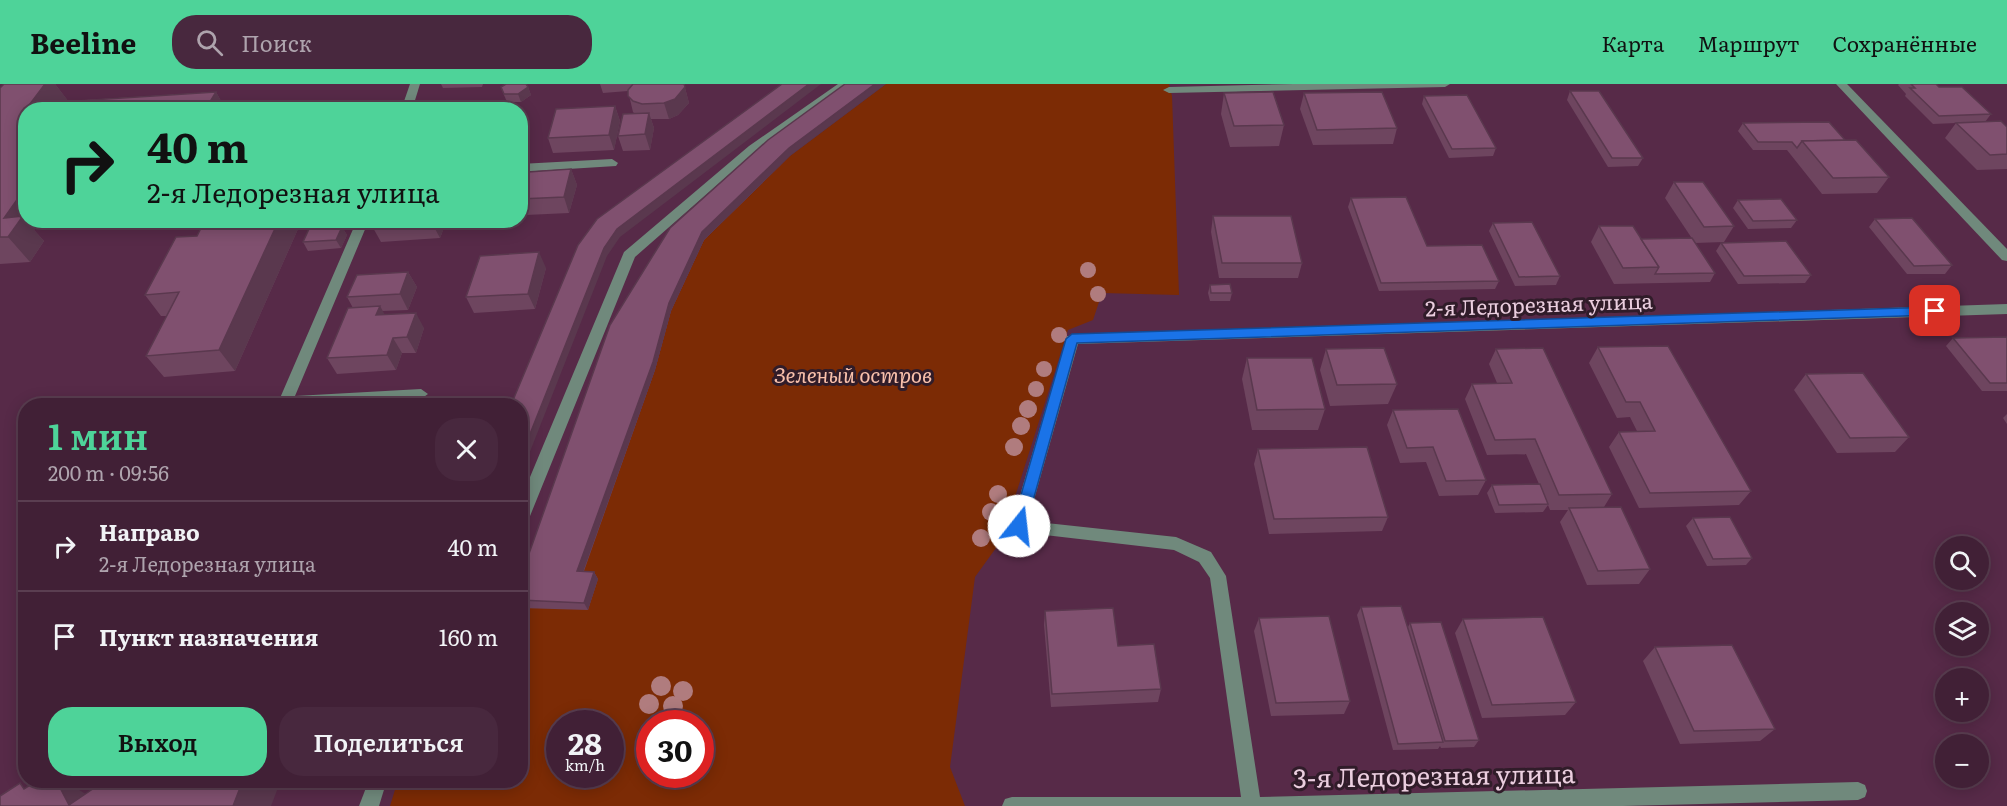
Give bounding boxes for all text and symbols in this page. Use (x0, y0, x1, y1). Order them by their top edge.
search box (172, 15, 592, 69)
text: Beeline (30, 21, 136, 63)
icon: search (193, 26, 226, 59)
text: Поиск (241, 26, 312, 59)
text: Карта (1601, 27, 1664, 58)
text: Маршрут (1697, 27, 1799, 58)
text: Сохранённые (1832, 27, 1977, 58)
text: 40 m (147, 114, 248, 176)
icon: right (48, 126, 126, 204)
text: 2-я Ледорезная улица (147, 171, 440, 211)
street label: 2-я Ледорезная улица (1425, 284, 1654, 322)
pin (1909, 285, 1960, 336)
icon: arrive (1918, 294, 1951, 327)
park label: Зеленый остров (774, 358, 932, 389)
text: 1 мин (48, 408, 148, 461)
button: close (435, 418, 498, 481)
text: 200 m · 09:56 (48, 457, 169, 487)
position arrow (987, 494, 1051, 558)
text: Направо (99, 515, 200, 548)
icon: right (48, 530, 81, 563)
text: 40 m (447, 530, 498, 563)
map controls (1935, 536, 1989, 788)
button: search (1935, 536, 1989, 590)
text: 2-я Ледорезная улица (99, 548, 316, 578)
button: layers (1935, 602, 1989, 656)
icon: arrive (48, 620, 81, 653)
text: Пункт назначения (99, 620, 318, 653)
text: 160 m (439, 620, 498, 653)
button: + (1935, 668, 1989, 722)
button: Выход (48, 707, 267, 776)
button: Поделиться (279, 707, 498, 776)
speed limit sign: 30 (636, 710, 714, 788)
text: 28 (568, 720, 602, 764)
button: − (1935, 734, 1989, 788)
street label: 3-я Ледорезная улица (1292, 752, 1576, 796)
text: km/h (565, 753, 605, 776)

